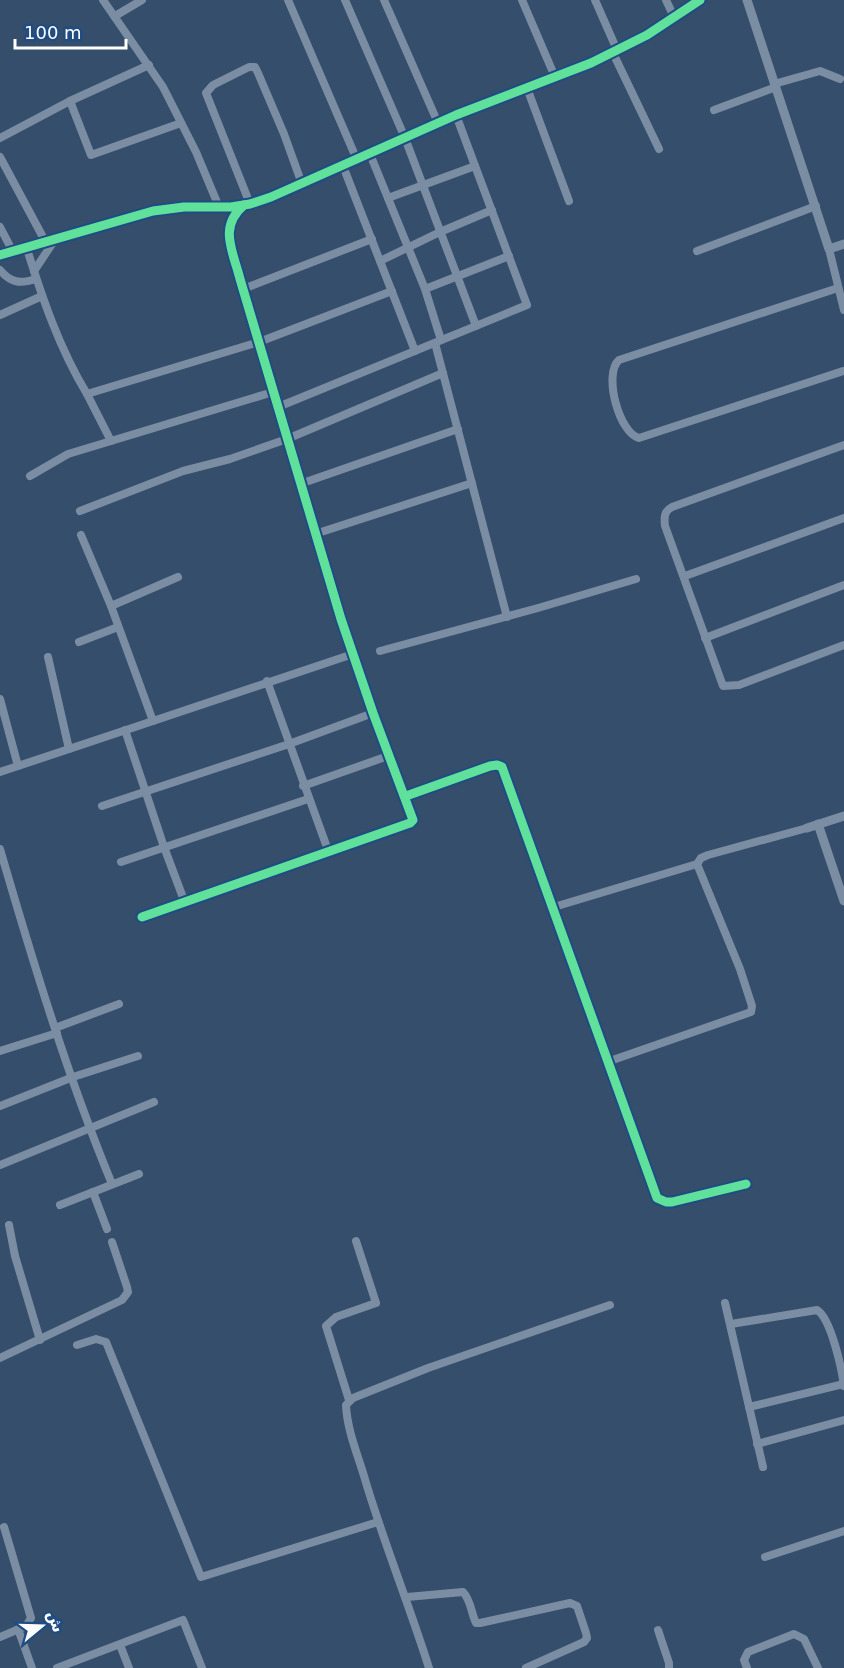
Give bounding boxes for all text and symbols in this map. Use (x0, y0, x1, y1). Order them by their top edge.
scale bar (15, 12, 126, 50)
text: 100 m (24, 22, 82, 43)
north arrow (12, 1596, 72, 1656)
text: ش (43, 1608, 68, 1635)

